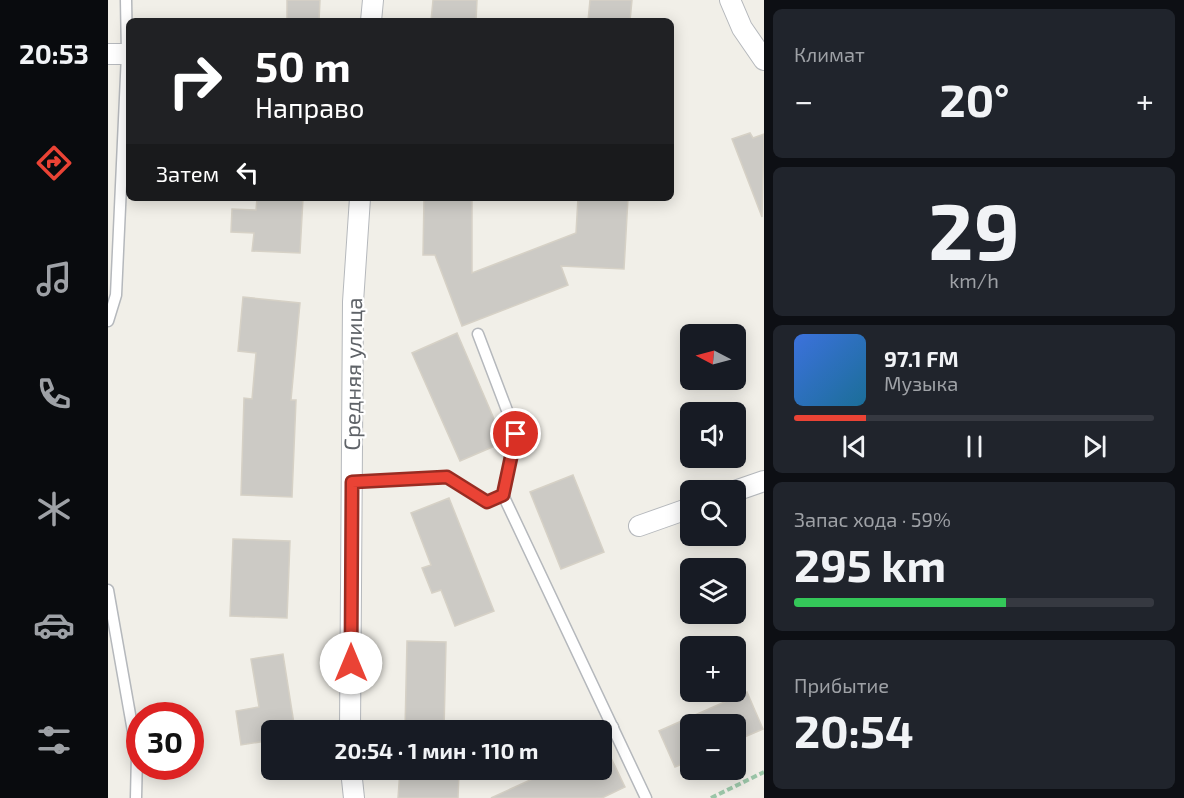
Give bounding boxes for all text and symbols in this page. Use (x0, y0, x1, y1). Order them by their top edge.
text: 20:53 (19, 37, 89, 69)
text: 50 m (255, 40, 351, 90)
icon: right (156, 42, 234, 120)
text: Климат (794, 42, 865, 66)
text: 20° (940, 72, 1010, 126)
text: − (794, 80, 813, 120)
text: + (1136, 80, 1154, 120)
text: Направо (255, 91, 364, 123)
icon: directions (33, 142, 75, 184)
icon: left (231, 156, 264, 189)
text: Затем (156, 160, 219, 186)
text: 29 (928, 182, 1020, 276)
icon: music (33, 258, 75, 300)
text: km/h (949, 268, 999, 292)
street label: Средняя улица (338, 297, 367, 451)
north arrow (680, 324, 746, 390)
map controls (680, 324, 746, 780)
text: 97.1 FM (884, 345, 959, 371)
text: Музыка (884, 371, 958, 395)
icon: phone (33, 373, 75, 415)
button: sound (680, 402, 746, 468)
pin (490, 408, 541, 459)
icon: arrive (499, 417, 532, 450)
icon: previous (838, 430, 871, 463)
icon: pause (958, 430, 991, 463)
icon: next (1078, 430, 1111, 463)
button: search (680, 480, 746, 546)
icon: climate (33, 488, 75, 530)
text: Запас хода · 59% (794, 507, 951, 531)
text: 295 km (794, 537, 946, 591)
button: layers (680, 558, 746, 624)
icon: car (33, 604, 75, 646)
position arrow (319, 631, 383, 695)
button: + (680, 636, 746, 702)
text: Прибытие (794, 673, 889, 697)
speed limit sign: 30 (126, 702, 204, 780)
text: 20:54 (794, 703, 914, 757)
button: − (680, 714, 746, 780)
icon: filters (33, 719, 75, 761)
text: 20:54 · 1 мин · 110 m (335, 737, 538, 763)

